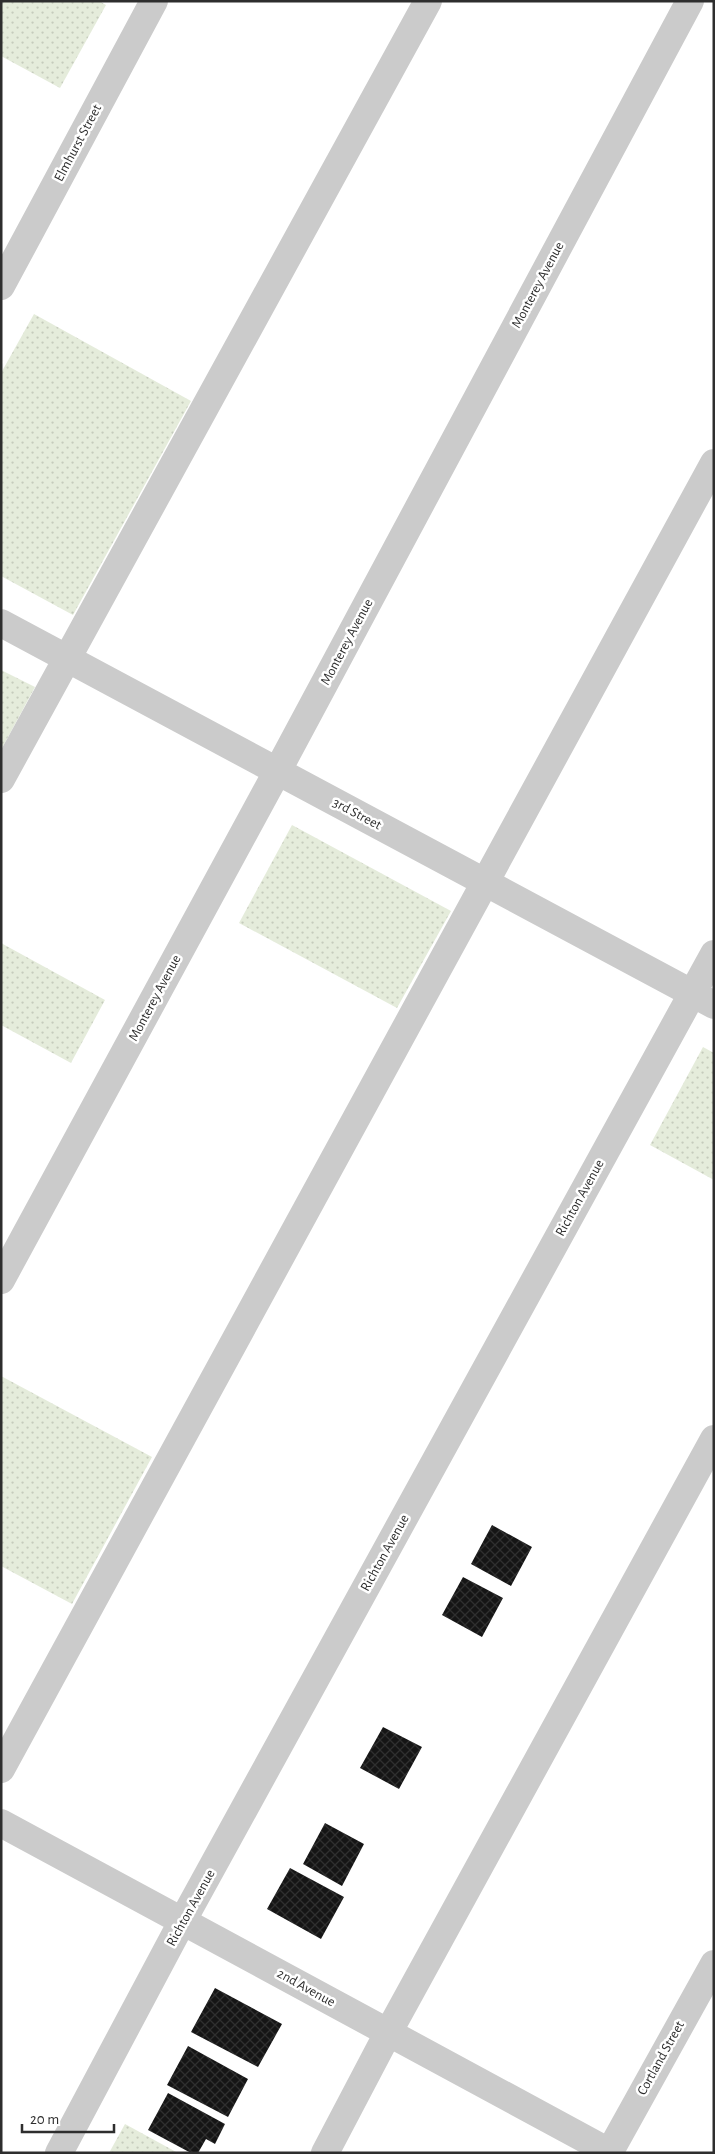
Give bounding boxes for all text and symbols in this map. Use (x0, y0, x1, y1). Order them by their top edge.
street label: Elmhurst Street (52, 102, 104, 184)
street label: Monterey Avenue (509, 240, 567, 330)
street label: Monterey Avenue (318, 597, 376, 687)
street label: 3rd Street (330, 795, 384, 833)
street label: Monterey Avenue (126, 953, 184, 1043)
street label: Richton Avenue (553, 1157, 607, 1239)
street label: Richton Avenue (358, 1512, 412, 1594)
street label: Richton Avenue (164, 1867, 218, 1949)
street label: 2nd Avenue (275, 1966, 337, 2010)
street label: Cortland Street (635, 2018, 687, 2097)
scale bar (22, 2102, 115, 2134)
text: 20 m (30, 2112, 59, 2127)

